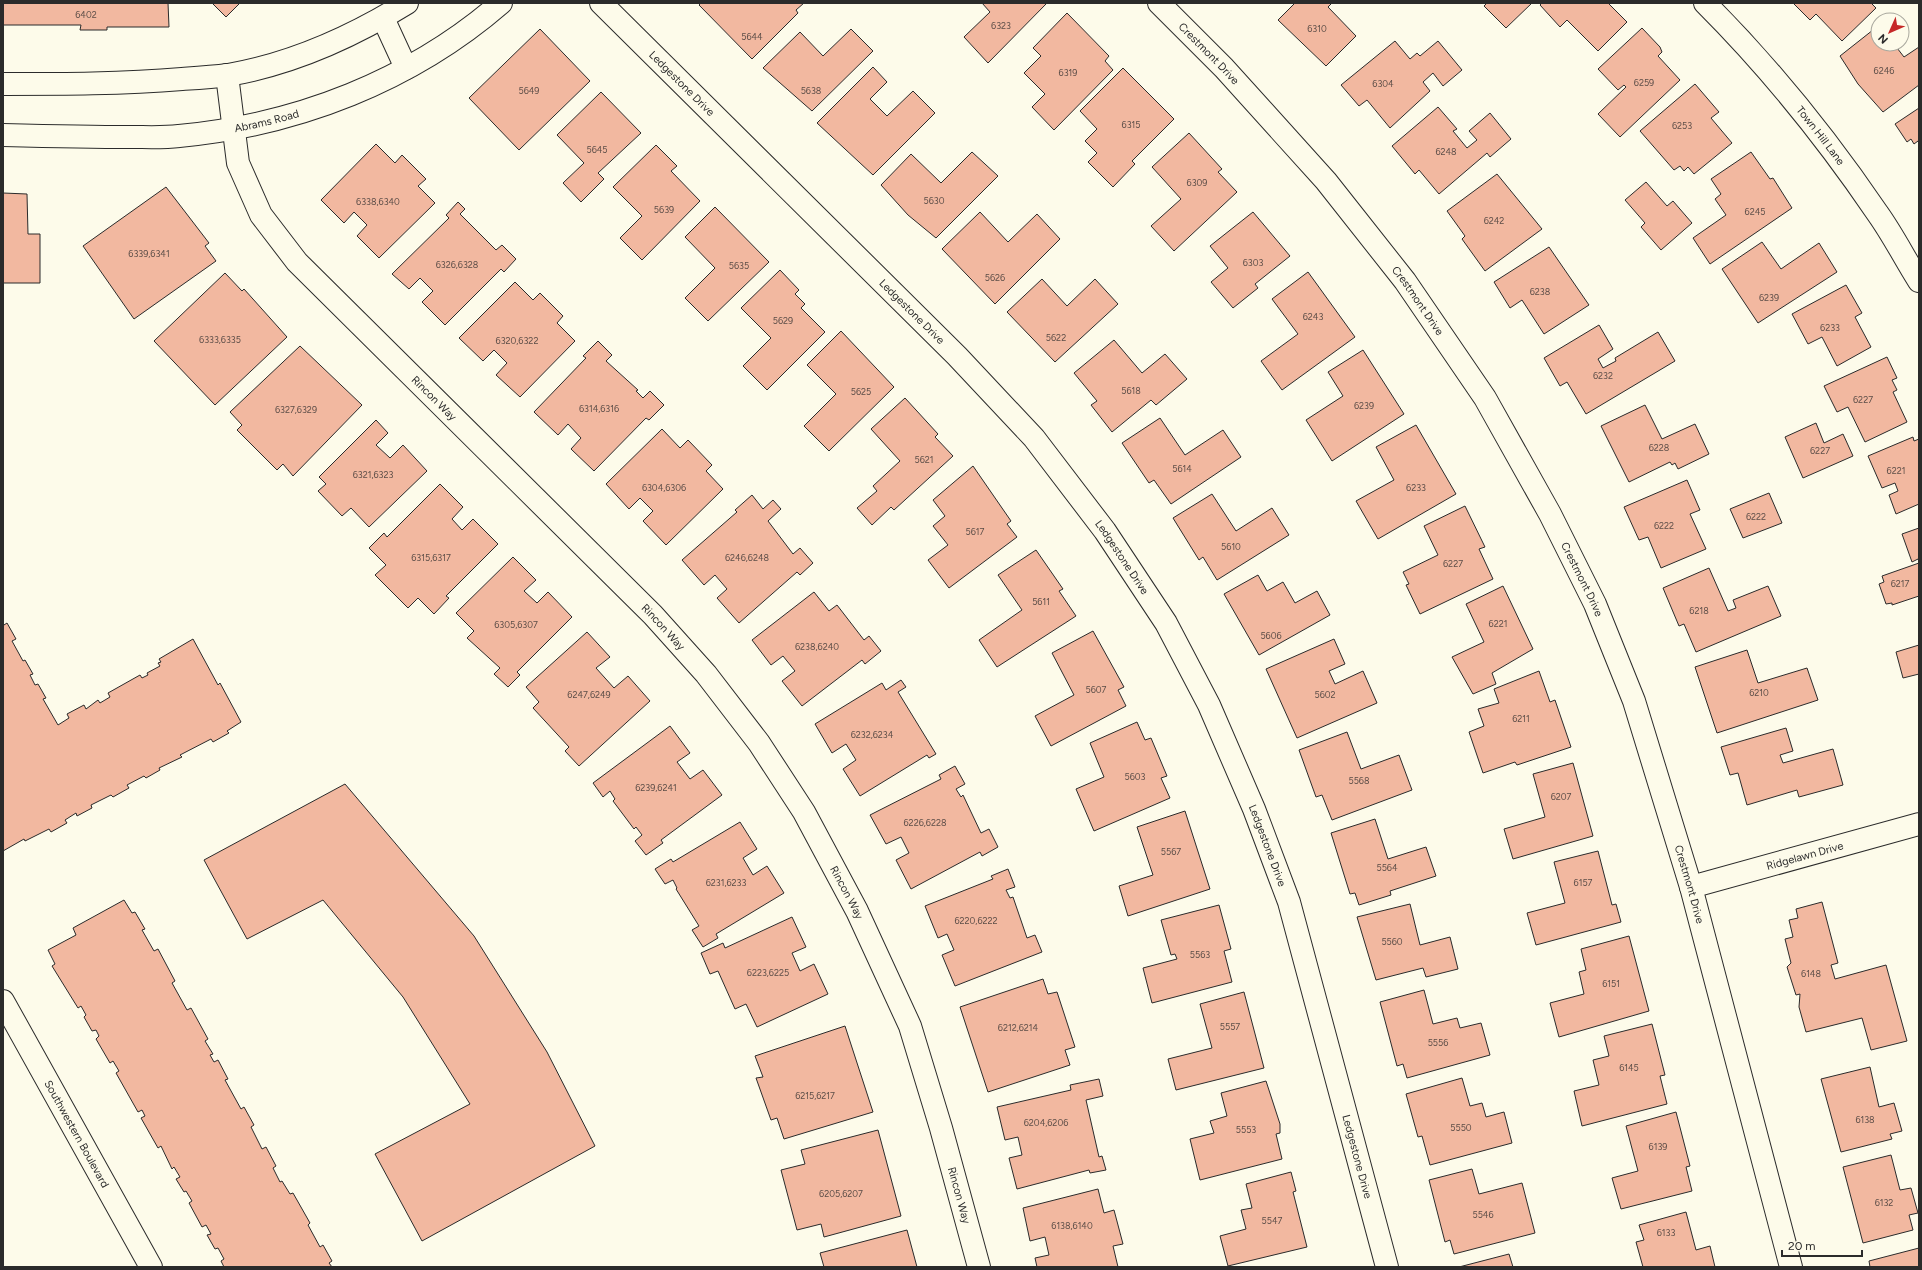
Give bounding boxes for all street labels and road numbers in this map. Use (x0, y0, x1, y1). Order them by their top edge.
street label: Crestmont Drive (1176, 20, 1242, 87)
street label: Ledgestone Drive (647, 48, 717, 118)
street label: Town Hill Lane (1794, 103, 1848, 168)
street label: Abrams Road (233, 107, 300, 135)
street label: Crestmont Drive (1389, 263, 1447, 338)
street label: Ledgestone Drive (877, 276, 947, 347)
street label: Rincon Way (409, 373, 460, 423)
street label: Ledgestone Drive (1092, 517, 1152, 597)
street label: Crestmont Drive (1559, 540, 1606, 618)
street label: Rincon Way (639, 601, 688, 653)
street label: Ledgestone Drive (1246, 802, 1289, 888)
street label: Ridgelawn Drive (1765, 839, 1845, 872)
street label: Crestmont Drive (1672, 843, 1707, 925)
street label: Rincon Way (828, 864, 866, 921)
street label: Southwestern Boulevard (42, 1078, 112, 1190)
street label: Ledgestone Drive (1340, 1113, 1375, 1200)
street label: Rincon Way (945, 1165, 973, 1225)

